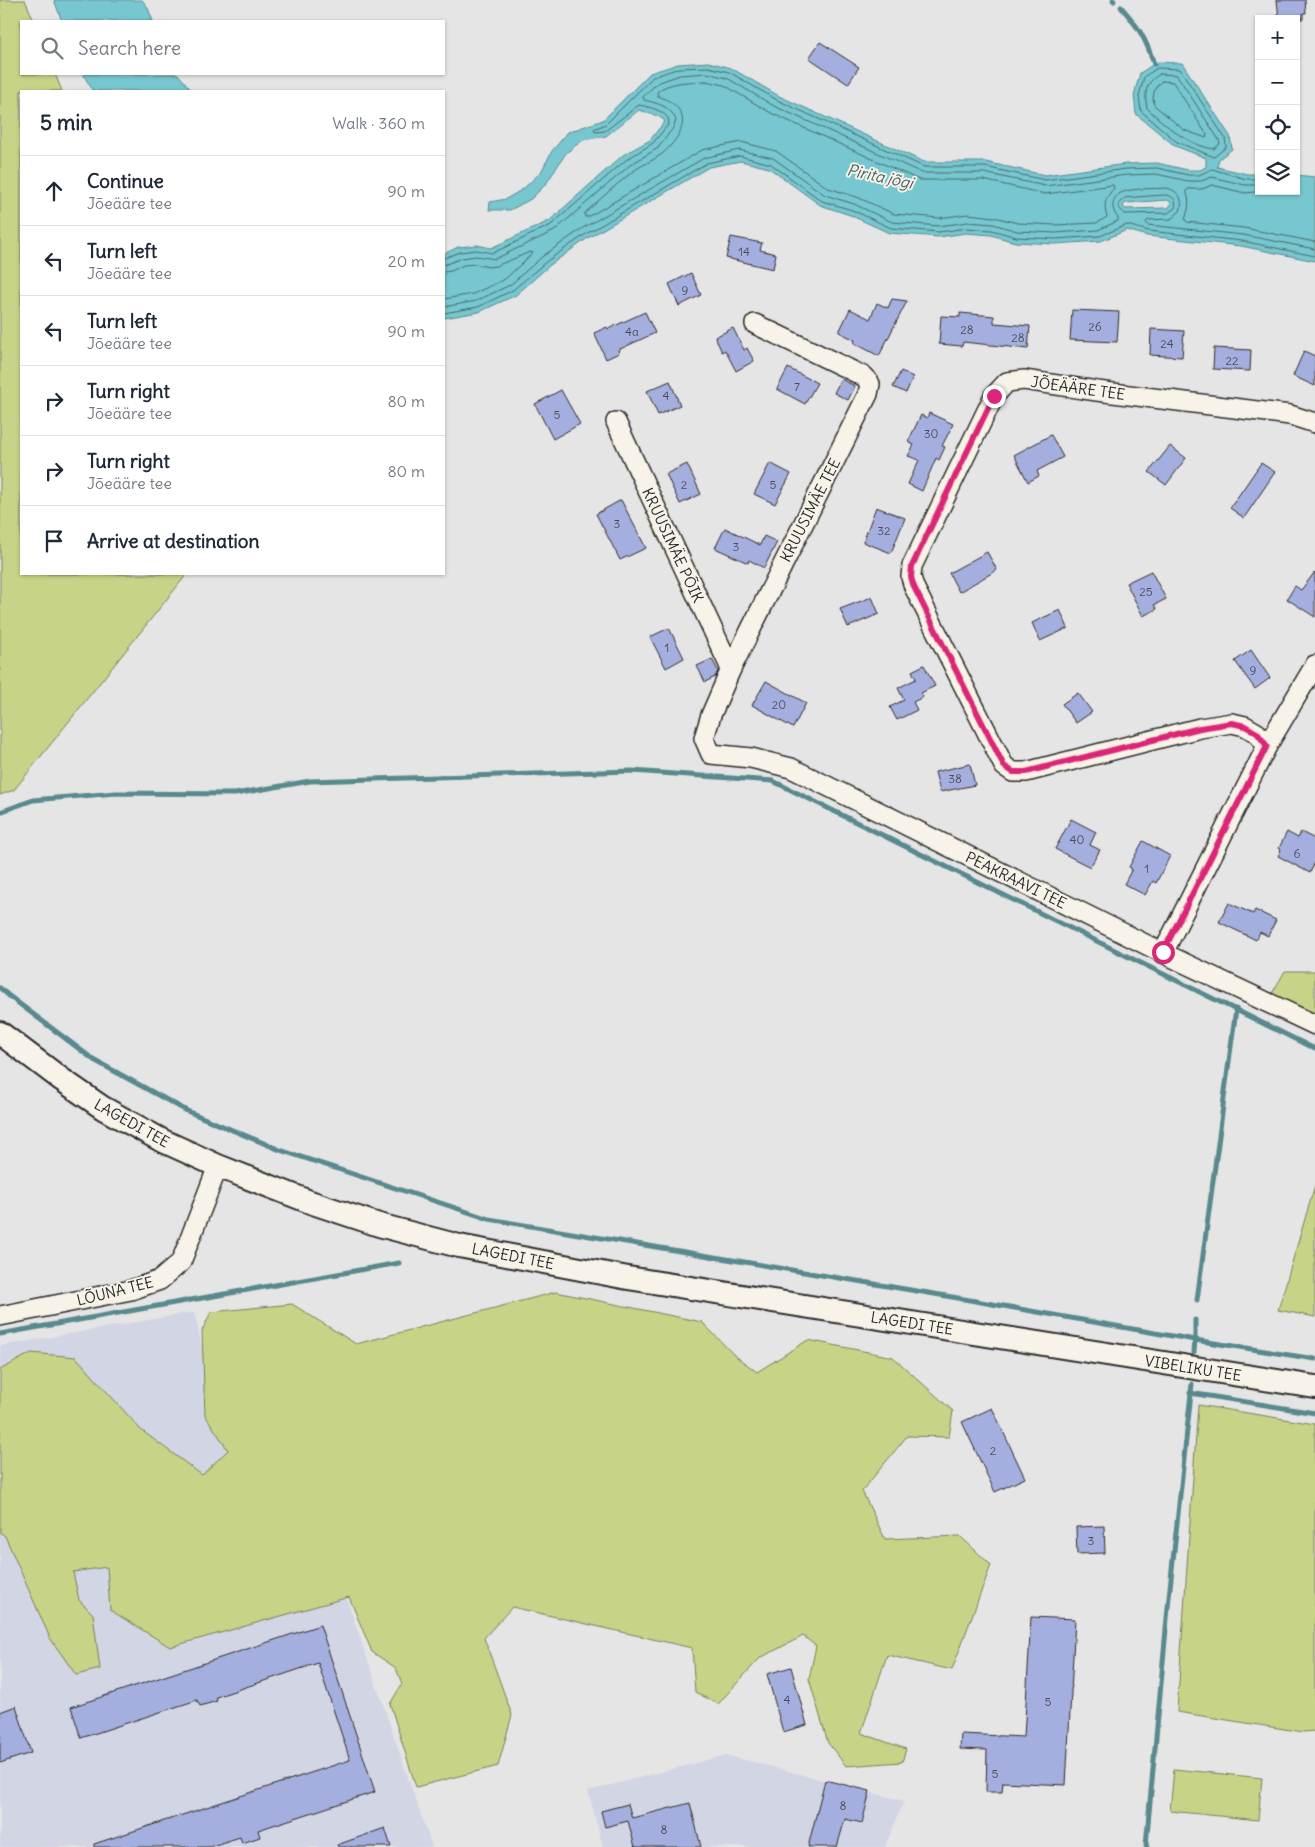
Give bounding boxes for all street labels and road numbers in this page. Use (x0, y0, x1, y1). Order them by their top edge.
street label: JÕEÄÄRE TEE (1030, 372, 1126, 404)
street label: KRUUSIMÄE TEE (776, 455, 844, 565)
street label: KRUUSIMÄE PÕIK (638, 485, 708, 606)
street label: PEAKRAAVI TEE (962, 847, 1070, 913)
street label: LAGEDI TEE (91, 1095, 173, 1152)
street label: LAGEDI TEE (470, 1239, 556, 1273)
street label: LÕUNA TEE (75, 1272, 156, 1310)
street label: LAGEDI TEE (869, 1307, 955, 1339)
street label: VIBELIKU TEE (1143, 1351, 1243, 1385)

